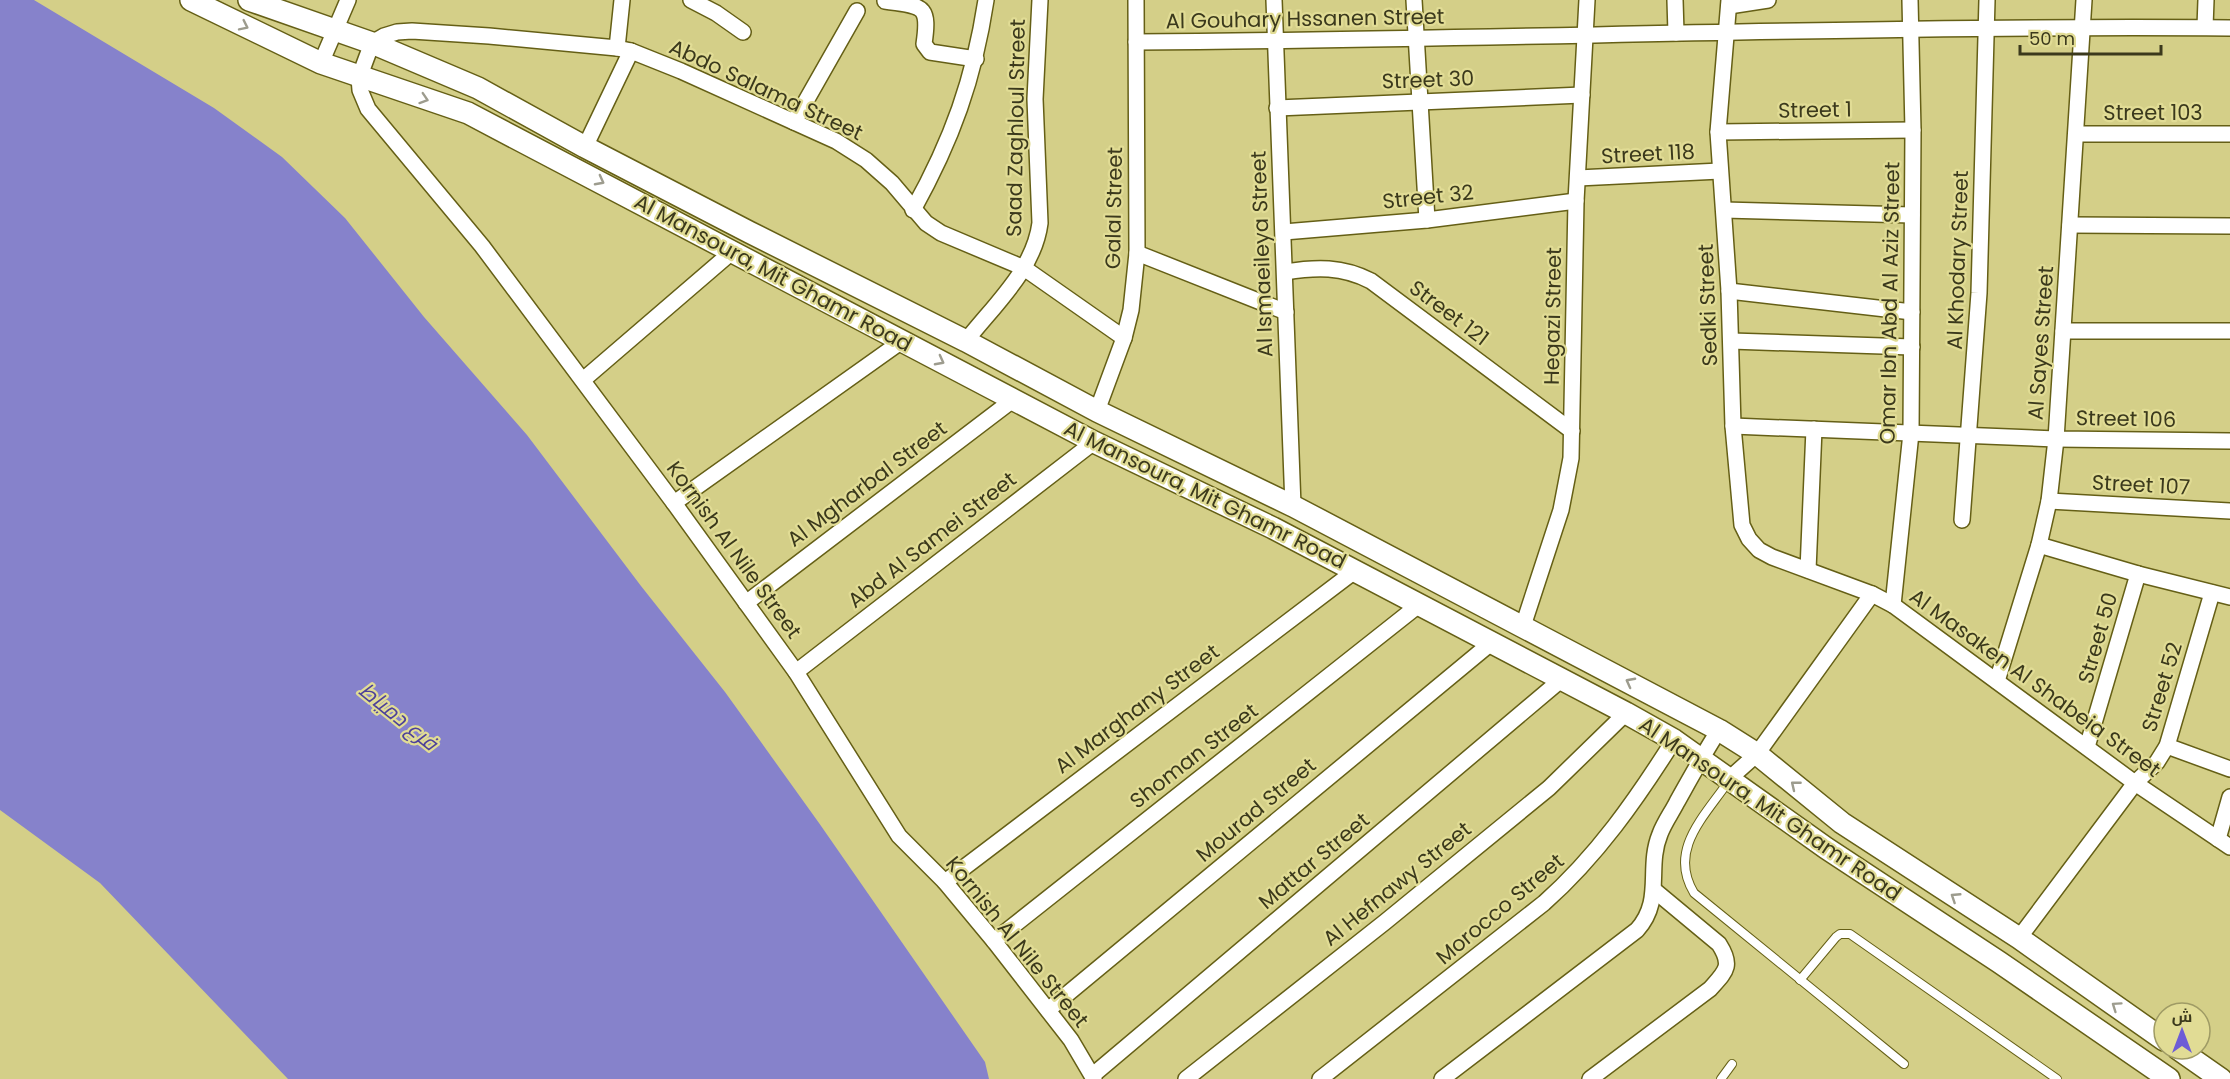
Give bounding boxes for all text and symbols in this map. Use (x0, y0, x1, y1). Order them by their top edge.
street label: Al Gouhary Hssanen Street (1165, 2, 1445, 35)
one-way arrow (237, 18, 248, 30)
scale bar (2020, 18, 2161, 56)
street label: Saad Zaghloul Street (999, 19, 1032, 237)
text: 50 m (2029, 26, 2075, 51)
street label: Abdo Salama Street (665, 32, 868, 147)
street label: Street 30 (1381, 63, 1475, 96)
one-way arrow (418, 91, 429, 104)
street label: Street 1 (1778, 94, 1852, 125)
street label: Street 103 (2103, 98, 2203, 127)
street label: Street 118 (1600, 137, 1696, 170)
street label: Galal Street (1098, 147, 1129, 269)
street label: Al Ismaeileya Street (1243, 150, 1280, 358)
street label: Omar Ibn Abd Al Aziz Street (1873, 161, 1906, 445)
street label: Al Khodary Street (1940, 170, 1975, 350)
one-way arrow (594, 174, 605, 186)
street label: Street 32 (1381, 177, 1475, 216)
street label: Al Mansoura, Mit Ghamr Road (629, 187, 917, 358)
street label: Sedki Street (1691, 243, 1724, 367)
street label: Hegazi Street (1537, 247, 1568, 385)
street label: Al Sayes Street (2021, 265, 2060, 421)
street label: Street 121 (1404, 273, 1495, 352)
one-way arrow (934, 354, 944, 365)
street label: Street 106 (2076, 403, 2176, 434)
street label: Al Mansoura, Mit Ghamr Road (1059, 413, 1351, 576)
street label: Al Mgharbal Street (781, 414, 953, 553)
street label: Kornish Al Nile Street (660, 455, 809, 644)
street label: Abd Al Samei Street (841, 465, 1022, 615)
street label: Street 107 (2091, 467, 2191, 502)
street label: Al Masaken Al Shabeia Street (1904, 582, 2167, 784)
street label: Street 50 (2071, 589, 2124, 687)
street label: Al Marghany Street (1048, 637, 1225, 780)
street label: Street 52 (2134, 638, 2189, 735)
water label: فرع دمياط (353, 675, 446, 759)
one-way arrow (1626, 678, 1636, 689)
street label: Shoman Street (1123, 696, 1264, 815)
street label: Al Mansoura, Mit Ghamr Road (1633, 710, 1907, 907)
street label: Mourad Street (1190, 751, 1322, 868)
one-way arrow (1791, 781, 1802, 792)
street label: Mattar Street (1252, 806, 1375, 916)
street label: Al Hefnawy Street (1316, 815, 1477, 953)
street label: Morocco Street (1430, 846, 1570, 971)
street label: Kornish Al Nile Street (939, 850, 1096, 1033)
one-way arrow (1950, 893, 1961, 904)
north arrow (2152, 1001, 2212, 1061)
one-way arrow (2112, 1002, 2123, 1013)
text: ش (2172, 1005, 2192, 1028)

